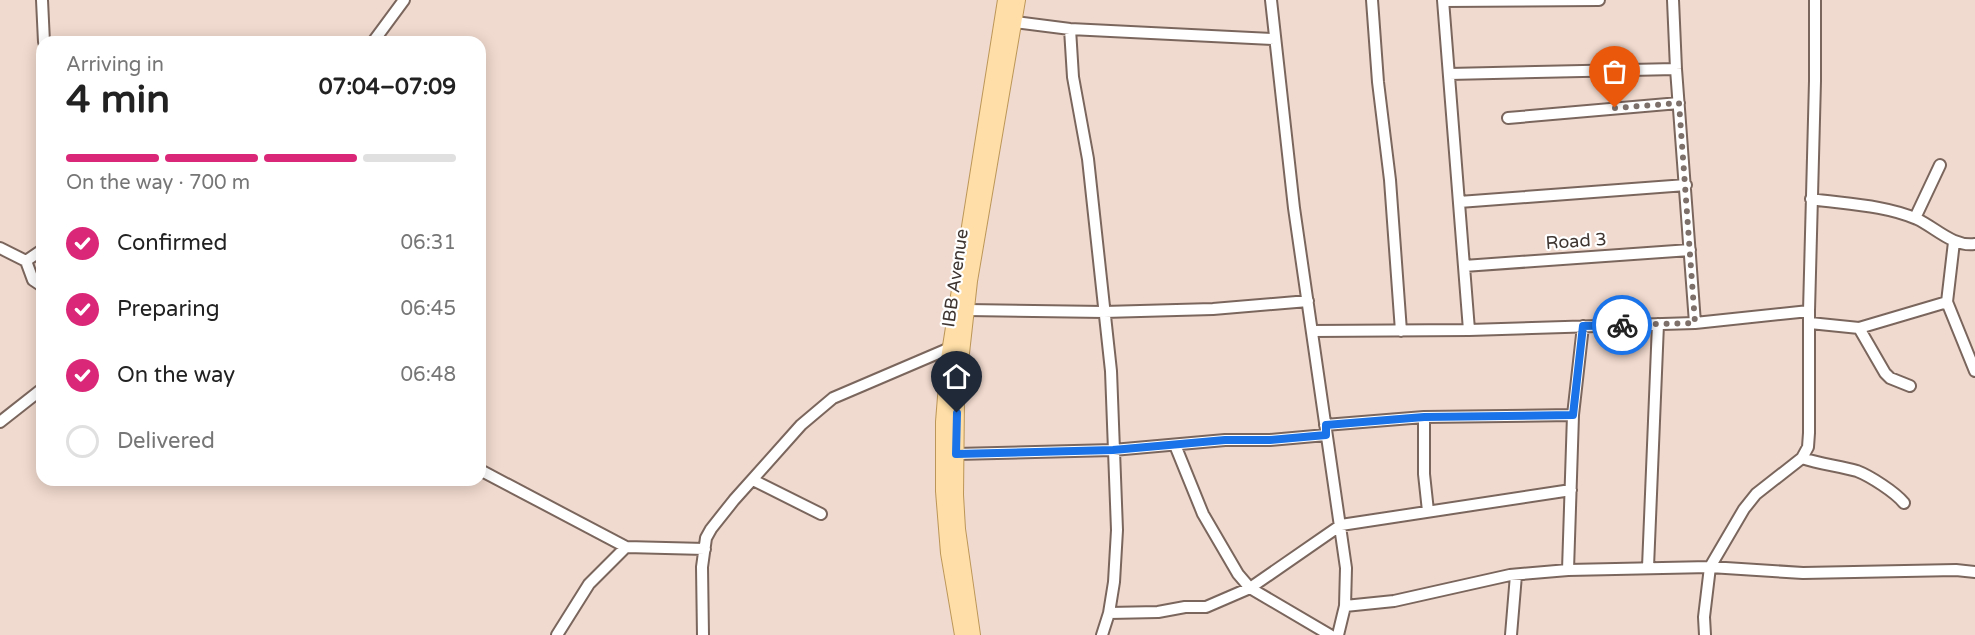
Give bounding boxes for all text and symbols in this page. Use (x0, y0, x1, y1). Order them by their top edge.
pin (1589, 46, 1640, 108)
text: Arriving in (66, 53, 164, 77)
icon: bag (1598, 55, 1631, 88)
text: 07:04–07:09 (319, 74, 456, 100)
text: 4 min (66, 76, 170, 123)
text: On the way · 700 m (66, 171, 250, 195)
icon: check (66, 227, 99, 260)
street label: IBB Avenue (937, 227, 973, 329)
street label: Road 3 (1545, 228, 1607, 254)
text: Confirmed (117, 230, 227, 256)
text: 06:31 (401, 231, 456, 255)
icon: check (66, 293, 99, 326)
courier (1592, 295, 1652, 355)
text: Preparing (117, 296, 220, 322)
text: 06:45 (401, 297, 456, 321)
icon: bike (1606, 309, 1639, 342)
pin (931, 351, 982, 413)
icon: check (66, 359, 99, 392)
icon: home (940, 360, 973, 393)
text: On the way (117, 362, 235, 388)
text: 06:48 (401, 363, 456, 387)
text: Delivered (117, 428, 215, 454)

